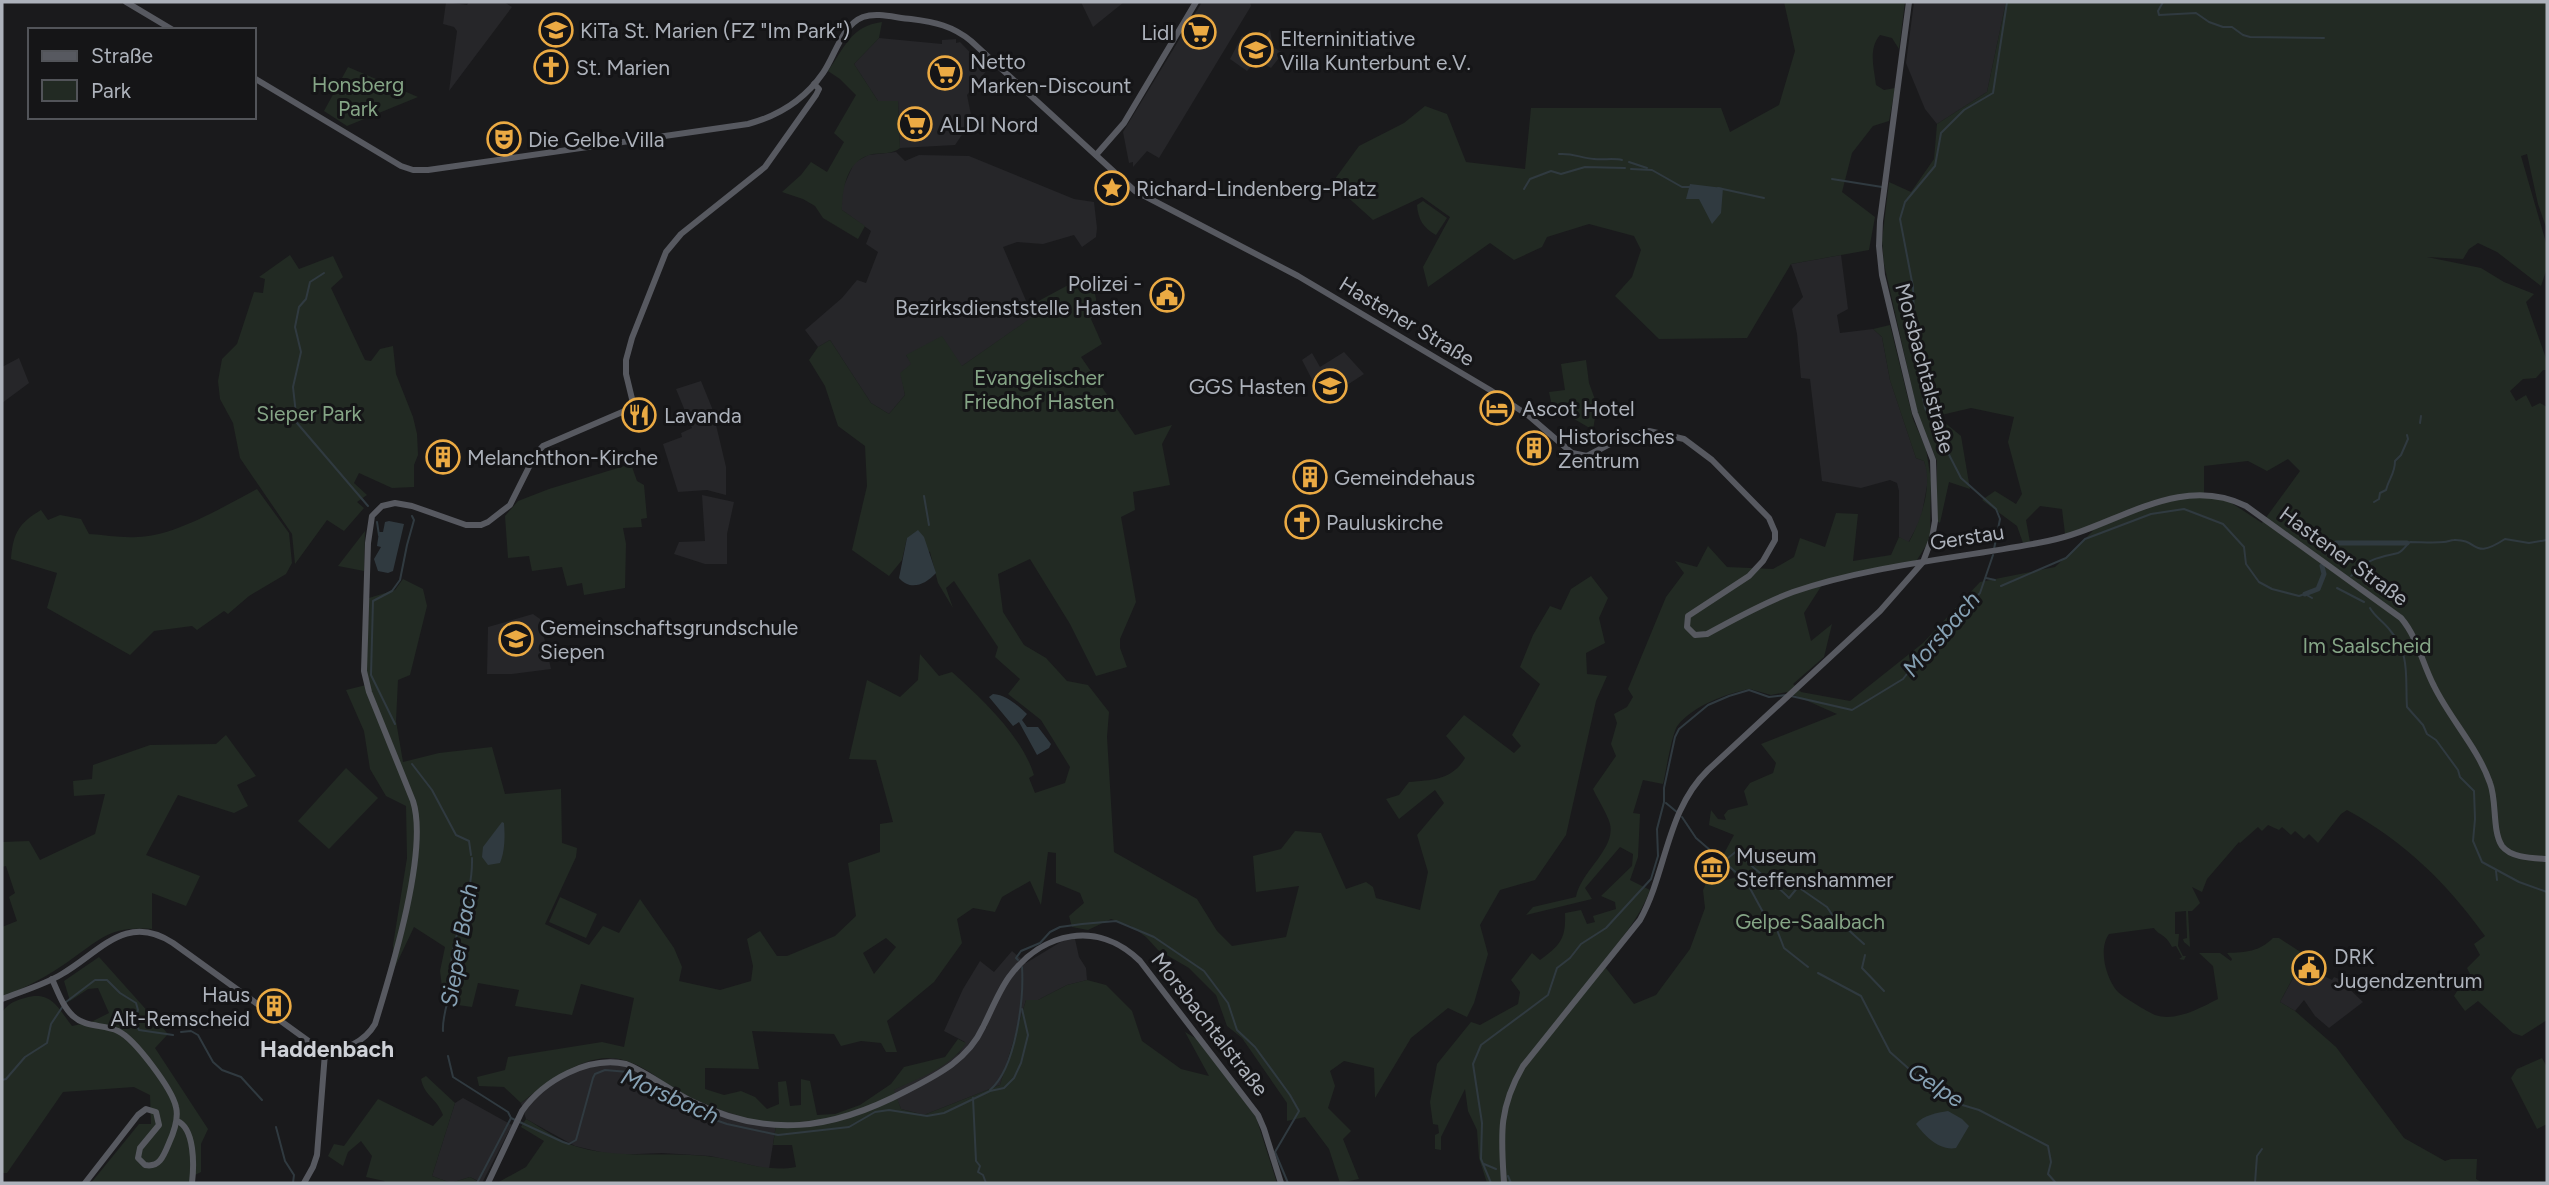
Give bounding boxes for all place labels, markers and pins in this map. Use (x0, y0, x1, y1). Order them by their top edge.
school or university icon: KiTa St. Marien (FZ "Im Park") (537, 11, 575, 49)
supermarket icon: Lidl (1180, 13, 1218, 51)
place label: KiTa St. Marien (FZ "Im Park") (580, 18, 850, 43)
place label: Lidl (1141, 20, 1174, 45)
place label: Elterninitiative Villa Kunterbunt e.V. (1280, 26, 1471, 75)
school or university icon: Elterninitiative Villa Kunterbunt e.V. (1237, 31, 1275, 69)
church icon: St. Marien (532, 48, 570, 86)
place label: Netto Marken-Discount (970, 49, 1132, 98)
supermarket icon: Netto Marken-Discount (926, 54, 964, 92)
place label: St. Marien (576, 55, 670, 80)
supermarket icon: ALDI Nord (896, 105, 934, 143)
place label: ALDI Nord (940, 112, 1038, 137)
theatre icon: Die Gelbe Villa (485, 120, 523, 158)
place label: Die Gelbe Villa (528, 127, 664, 152)
place icon: Richard-Lindenberg-Platz (1093, 169, 1131, 207)
place label: Richard-Lindenberg-Platz (1136, 176, 1377, 201)
place label: Polizei - Bezirksdienststelle Hasten (895, 271, 1142, 320)
public building icon: Polizei - Bezirksdienststelle Hasten (1148, 276, 1186, 314)
school or university icon: GGS Hasten (1311, 367, 1349, 405)
place label: GGS Hasten (1189, 374, 1306, 399)
hotel icon: Ascot Hotel (1478, 389, 1516, 427)
restaurant icon: Lavanda (620, 396, 658, 434)
place label: Ascot Hotel (1522, 396, 1635, 421)
place label: Lavanda (664, 403, 742, 428)
place label: Historisches Zentrum (1558, 424, 1675, 473)
building icon: Historisches Zentrum (1515, 429, 1553, 467)
building icon: Melanchthon-Kirche (424, 438, 462, 476)
place label: Melanchthon-Kirche (467, 445, 658, 470)
building icon: Gemeindehaus (1291, 458, 1329, 496)
place label: Gemeindehaus (1334, 465, 1475, 490)
church icon: Pauluskirche (1283, 503, 1321, 541)
place label: Pauluskirche (1326, 510, 1443, 535)
place label: Gemeinschaftsgrundschule Siepen (540, 615, 798, 664)
school or university icon: Gemeinschaftsgrundschule Siepen (497, 620, 535, 658)
place label: Museum Steffenshammer (1736, 843, 1893, 892)
museum icon: Museum Steffenshammer (1693, 848, 1731, 886)
place label: DRK Jugendzentrum (2334, 944, 2482, 993)
public building icon: DRK Jugendzentrum (2290, 949, 2328, 987)
place label: Haus Alt-Remscheid (110, 982, 250, 1031)
building icon: Haus Alt-Remscheid (255, 987, 293, 1025)

